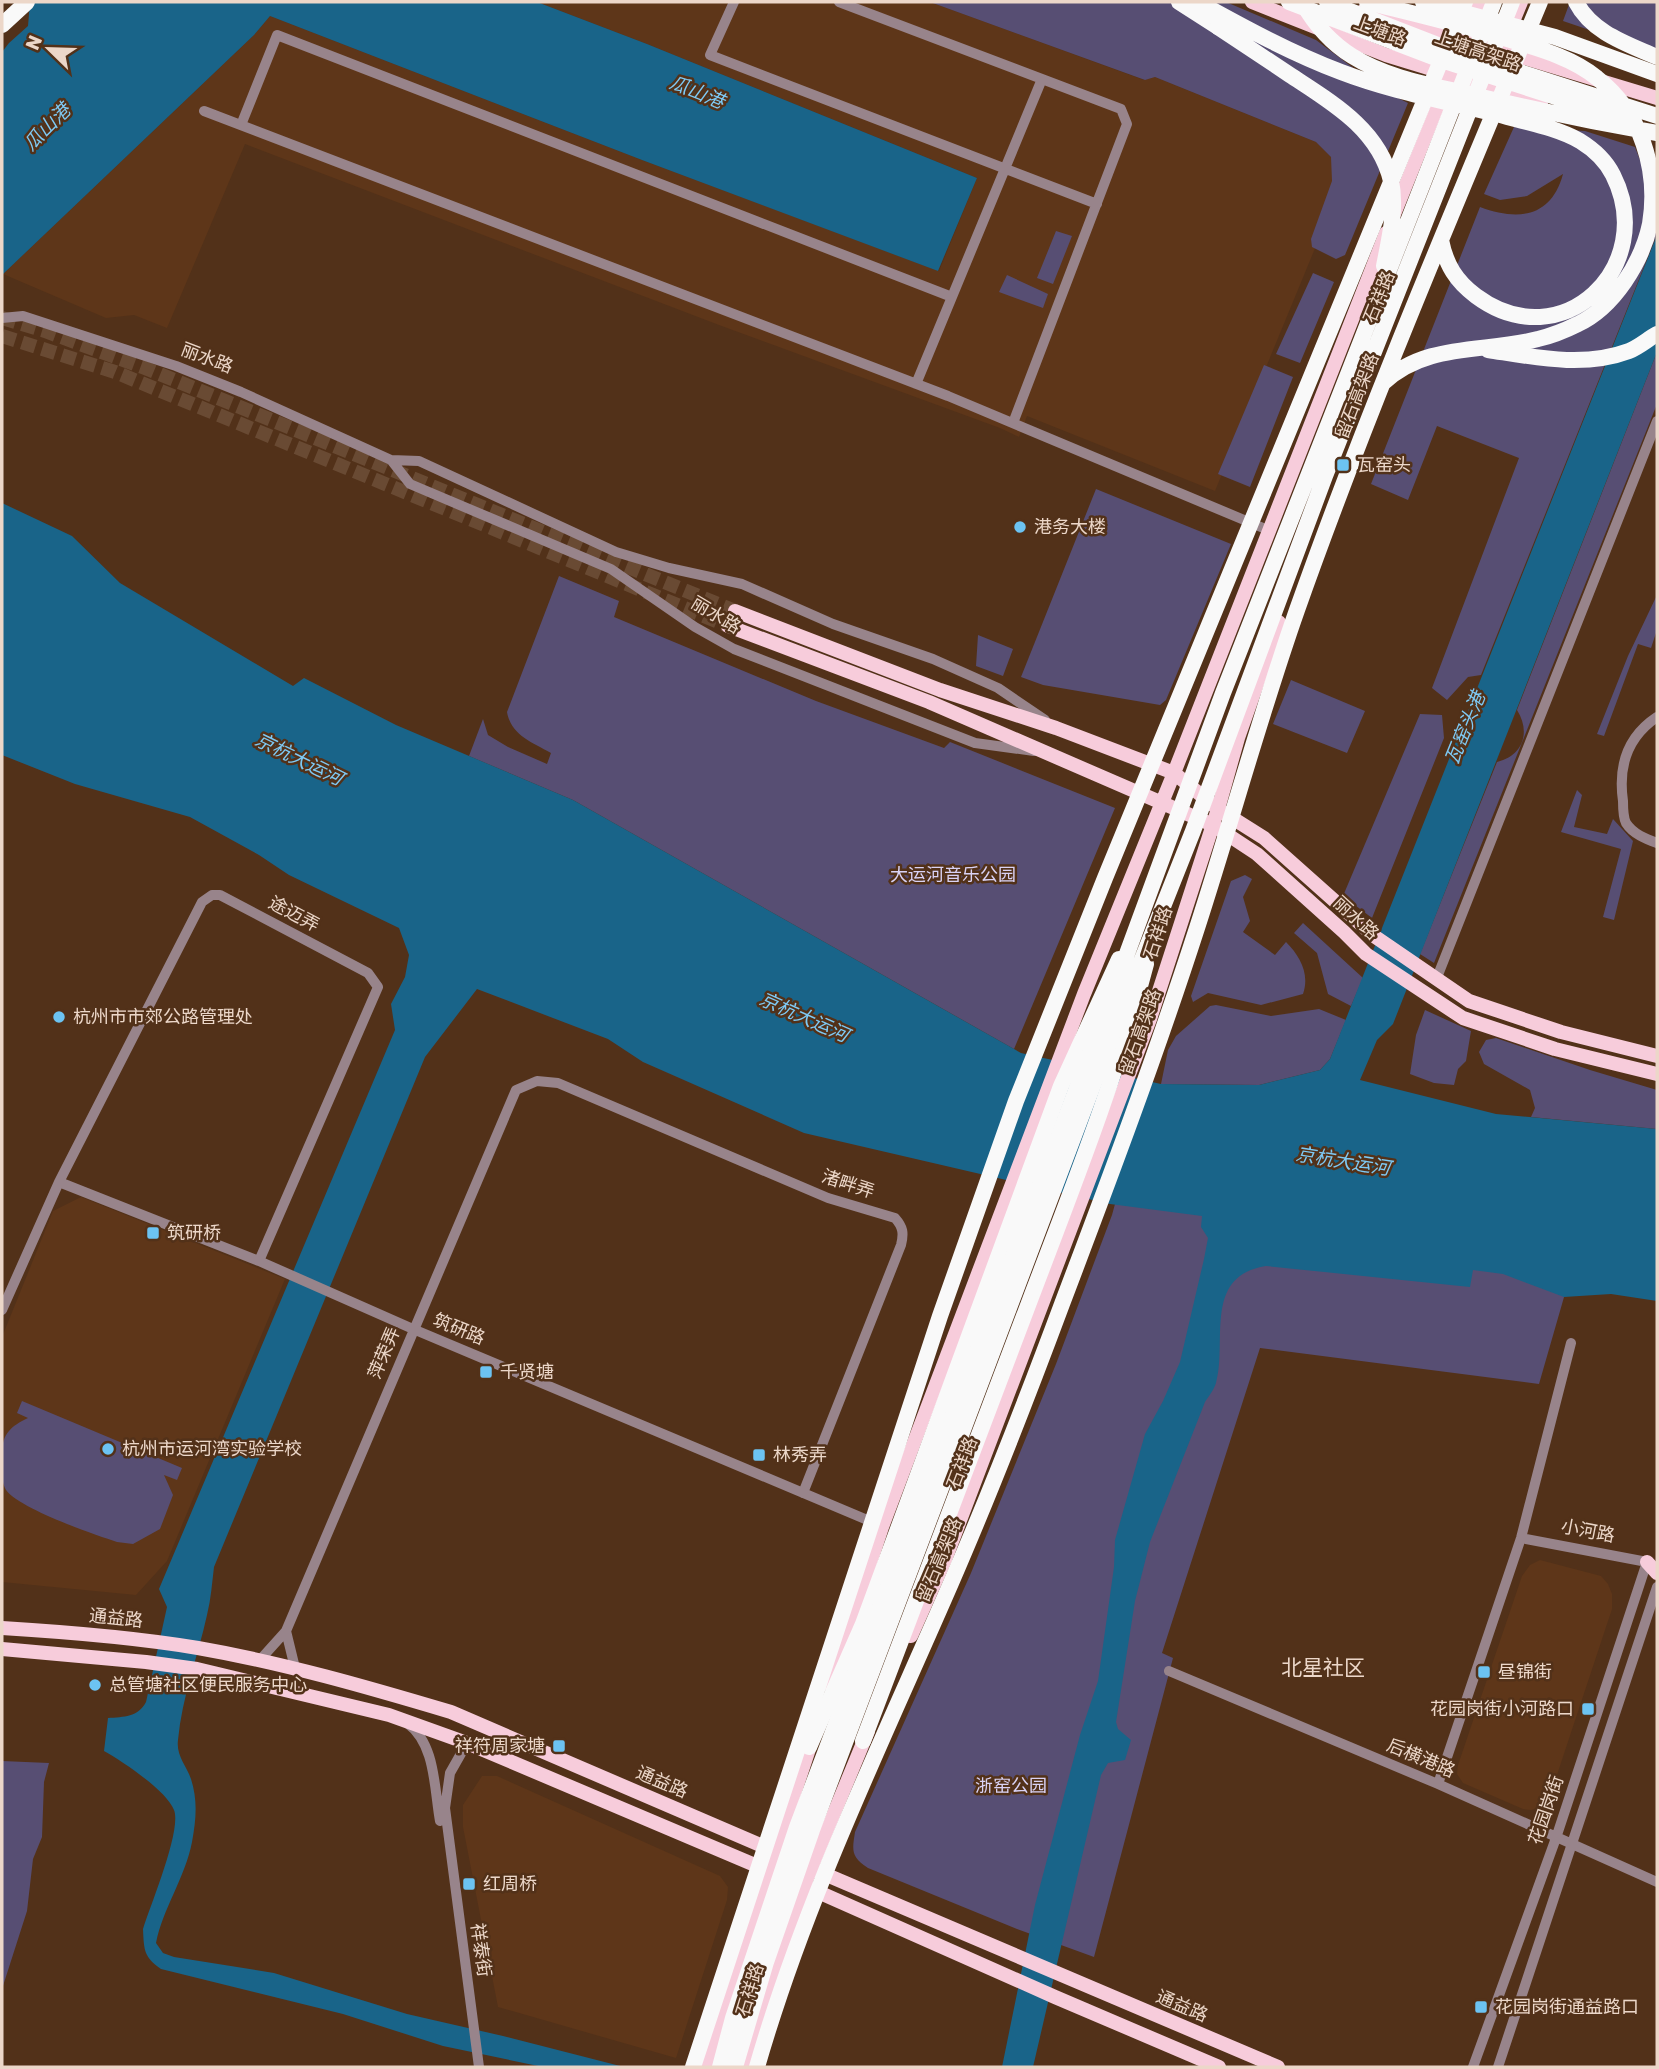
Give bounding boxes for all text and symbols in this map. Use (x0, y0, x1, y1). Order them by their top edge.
street label: 上塘路 (1351, 11, 1409, 51)
north arrow (14, 14, 84, 84)
street label: 上塘高架路 (1432, 26, 1524, 76)
text: N (21, 32, 47, 53)
water label: 瓜山港 (666, 71, 731, 114)
water label: 瓜山港 (19, 97, 77, 155)
street label: 石祥路 (1359, 268, 1399, 326)
street label: 丽水路 (178, 338, 236, 378)
street label: 留石高架路 (1331, 350, 1383, 442)
place label: 瓦窑头 (1357, 454, 1411, 476)
marker: 瓦窑头 (1335, 457, 1351, 473)
place label: 港务大楼 (1034, 516, 1106, 538)
marker: 港务大楼 (1012, 519, 1028, 535)
street label: 丽水路 (687, 592, 745, 638)
water label: 瓦窑头港 (1440, 686, 1491, 768)
water label: 京杭大运河 (251, 728, 350, 792)
park label: 大运河音乐公园 (890, 864, 1016, 886)
street label: 途迈弄 (265, 892, 323, 936)
street label: 丽水路 (1329, 892, 1383, 944)
street label: 石祥路 (1139, 904, 1177, 962)
street label: 留石高架路 (1114, 986, 1166, 1078)
water label: 京杭大运河 (756, 987, 856, 1048)
place label: 杭州市市郊公路管理处 (73, 1006, 253, 1028)
marker: 杭州市市郊公路管理处 (51, 1009, 67, 1025)
water label: 京杭大运河 (1294, 1142, 1396, 1180)
street label: 渚畔弄 (819, 1165, 877, 1203)
place label: 筑研桥 (167, 1222, 221, 1244)
marker: 筑研桥 (145, 1225, 161, 1241)
street label: 筑研路 (430, 1309, 488, 1349)
street label: 萍荣弄 (363, 1324, 405, 1382)
place label: 千贤塘 (500, 1361, 554, 1383)
marker: 千贤塘 (478, 1364, 494, 1380)
street label: 石祥路 (942, 1434, 982, 1492)
place label: 杭州市运河湾实验学校 (122, 1438, 302, 1460)
marker: 杭州市运河湾实验学校 (100, 1441, 116, 1457)
place label: 林秀弄 (773, 1444, 827, 1466)
marker: 林秀弄 (751, 1447, 767, 1463)
street label: 留石高架路 (911, 1514, 967, 1606)
street label: 小河路 (1559, 1515, 1617, 1547)
street label: 通益路 (88, 1604, 144, 1632)
district label: 北星社区 (1281, 1655, 1365, 1680)
place label: 昼锦街 (1498, 1661, 1552, 1683)
marker: 昼锦街 (1476, 1664, 1492, 1680)
place label: 总管塘社区便民服务中心 (109, 1674, 307, 1696)
marker: 总管塘社区便民服务中心 (87, 1677, 103, 1693)
place label: 花园岗街小河路口 (1430, 1698, 1574, 1720)
marker: 花园岗街小河路口 (1580, 1701, 1596, 1717)
street label: 后横港路 (1384, 1734, 1458, 1782)
place label: 祥符周家塘 (455, 1735, 545, 1757)
marker: 祥符周家塘 (551, 1738, 567, 1754)
street label: 通益路 (633, 1761, 691, 1803)
street label: 花园岗街 (1524, 1772, 1568, 1848)
park label: 浙窑公园 (975, 1775, 1047, 1797)
place label: 红周桥 (483, 1873, 537, 1895)
marker: 红周桥 (461, 1876, 477, 1892)
street label: 祥泰街 (466, 1922, 496, 1978)
street label: 石祥路 (732, 1961, 768, 2019)
street label: 通益路 (1153, 1985, 1211, 2027)
place label: 花园岗街通益路口 (1495, 1996, 1639, 2018)
marker: 花园岗街通益路口 (1473, 1999, 1489, 2015)

